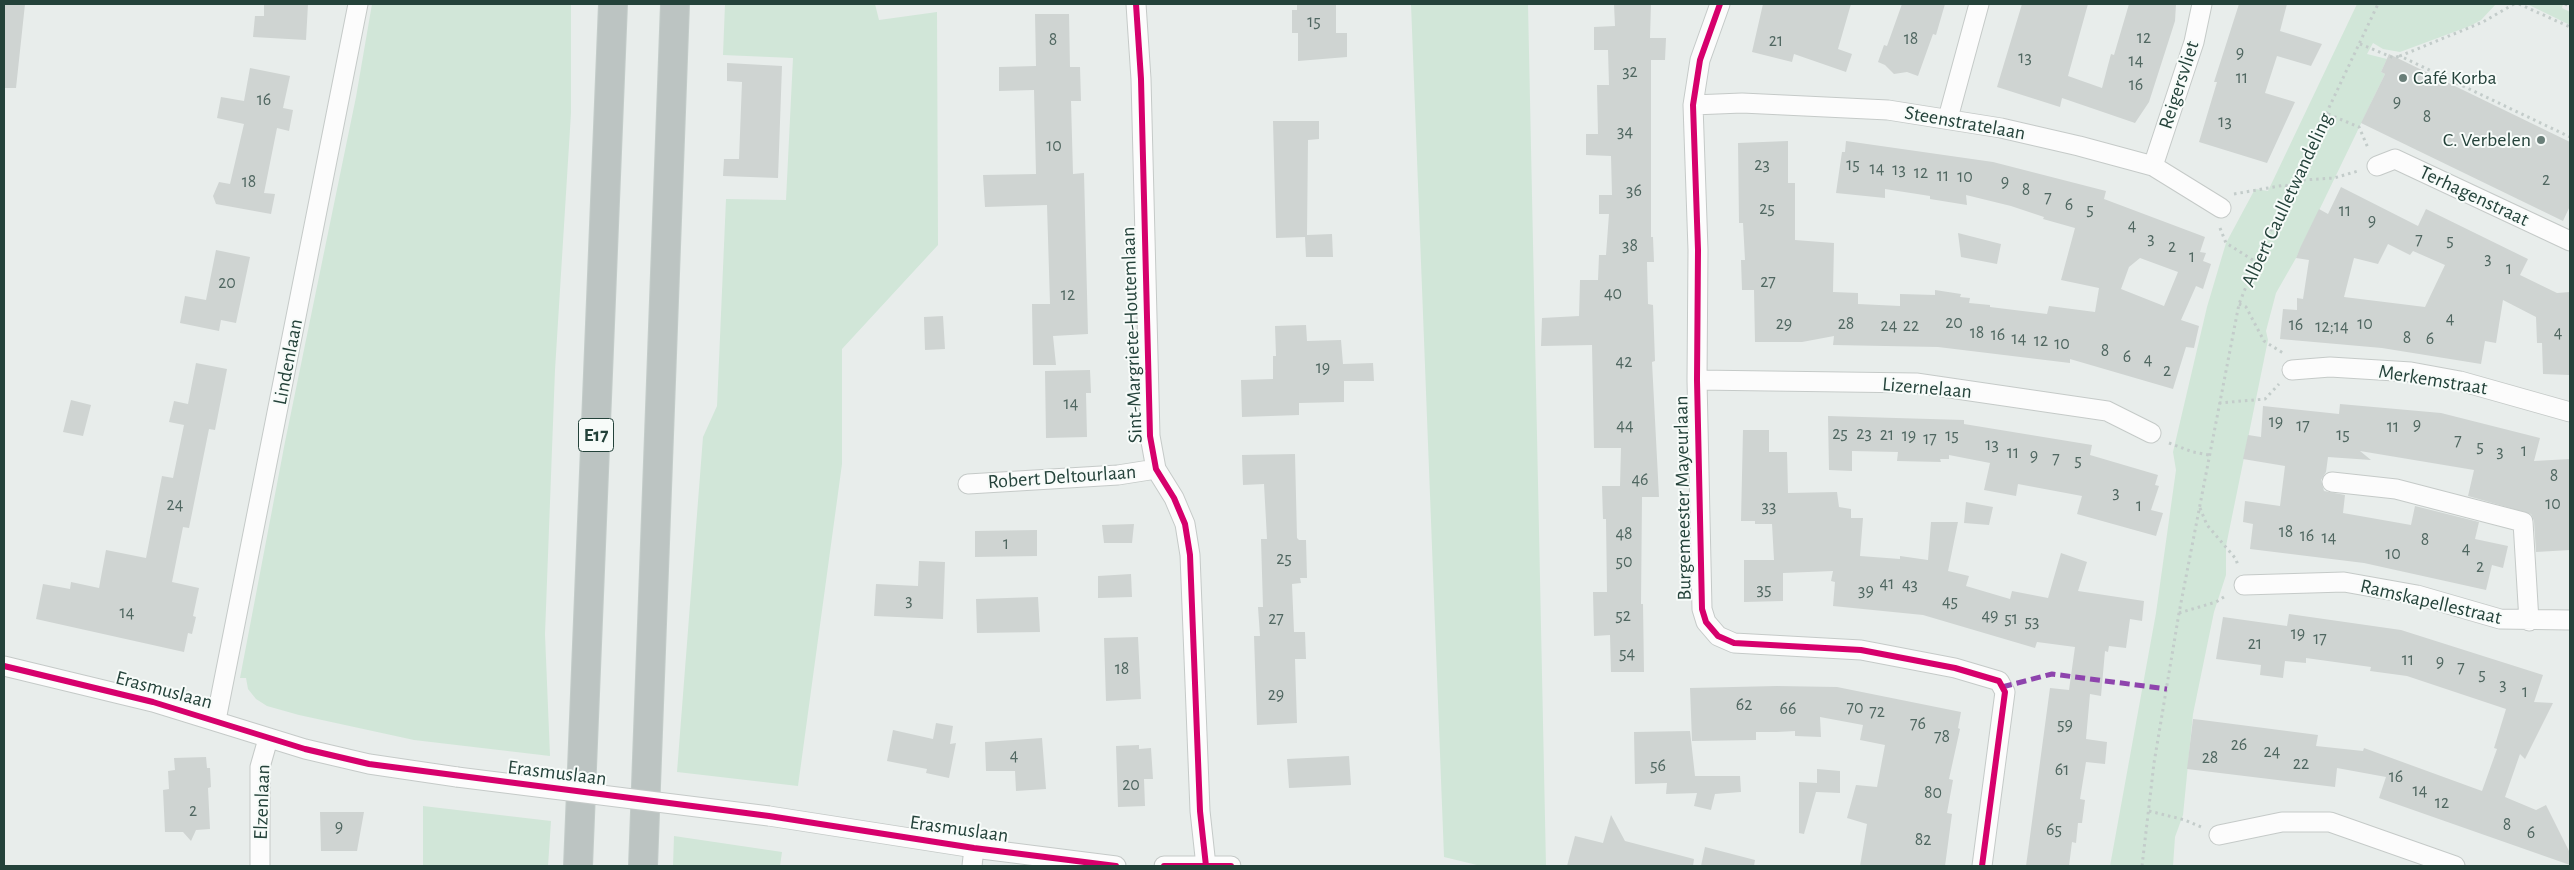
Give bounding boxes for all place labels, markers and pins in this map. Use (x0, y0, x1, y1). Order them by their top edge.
place label: Café Korba (2413, 66, 2497, 90)
marker: Café Korba (2397, 72, 2409, 84)
place label: C. Verbelen (2443, 128, 2531, 152)
marker: C. Verbelen (2535, 134, 2547, 146)

